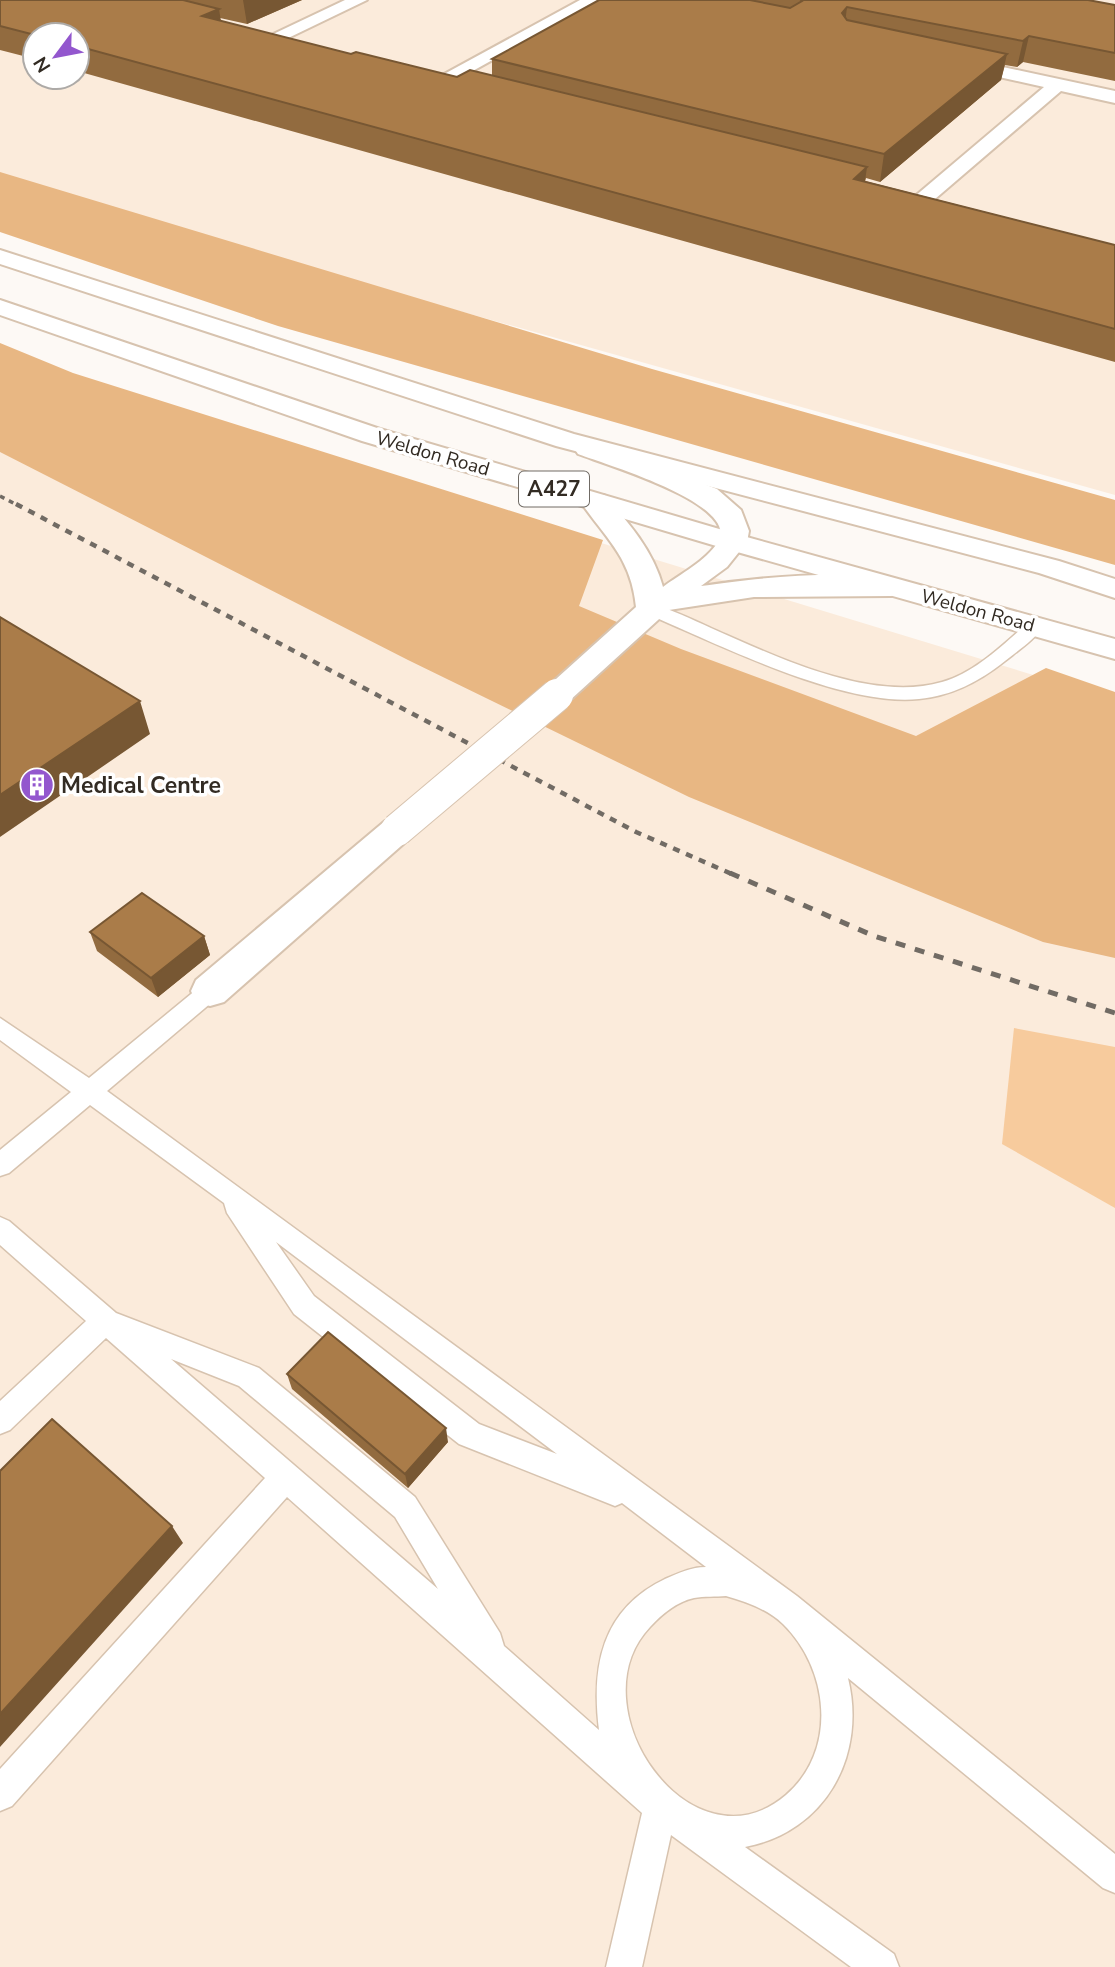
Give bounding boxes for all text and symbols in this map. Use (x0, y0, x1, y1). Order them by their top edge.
north arrow (21, 21, 91, 91)
text: N (28, 52, 57, 77)
street label: Weldon Road (373, 425, 493, 483)
road number: A427 (519, 472, 589, 506)
street label: Weldon Road (918, 583, 1038, 639)
building icon: Medical Centre (18, 766, 56, 804)
place label: Medical Centre (61, 770, 221, 801)

